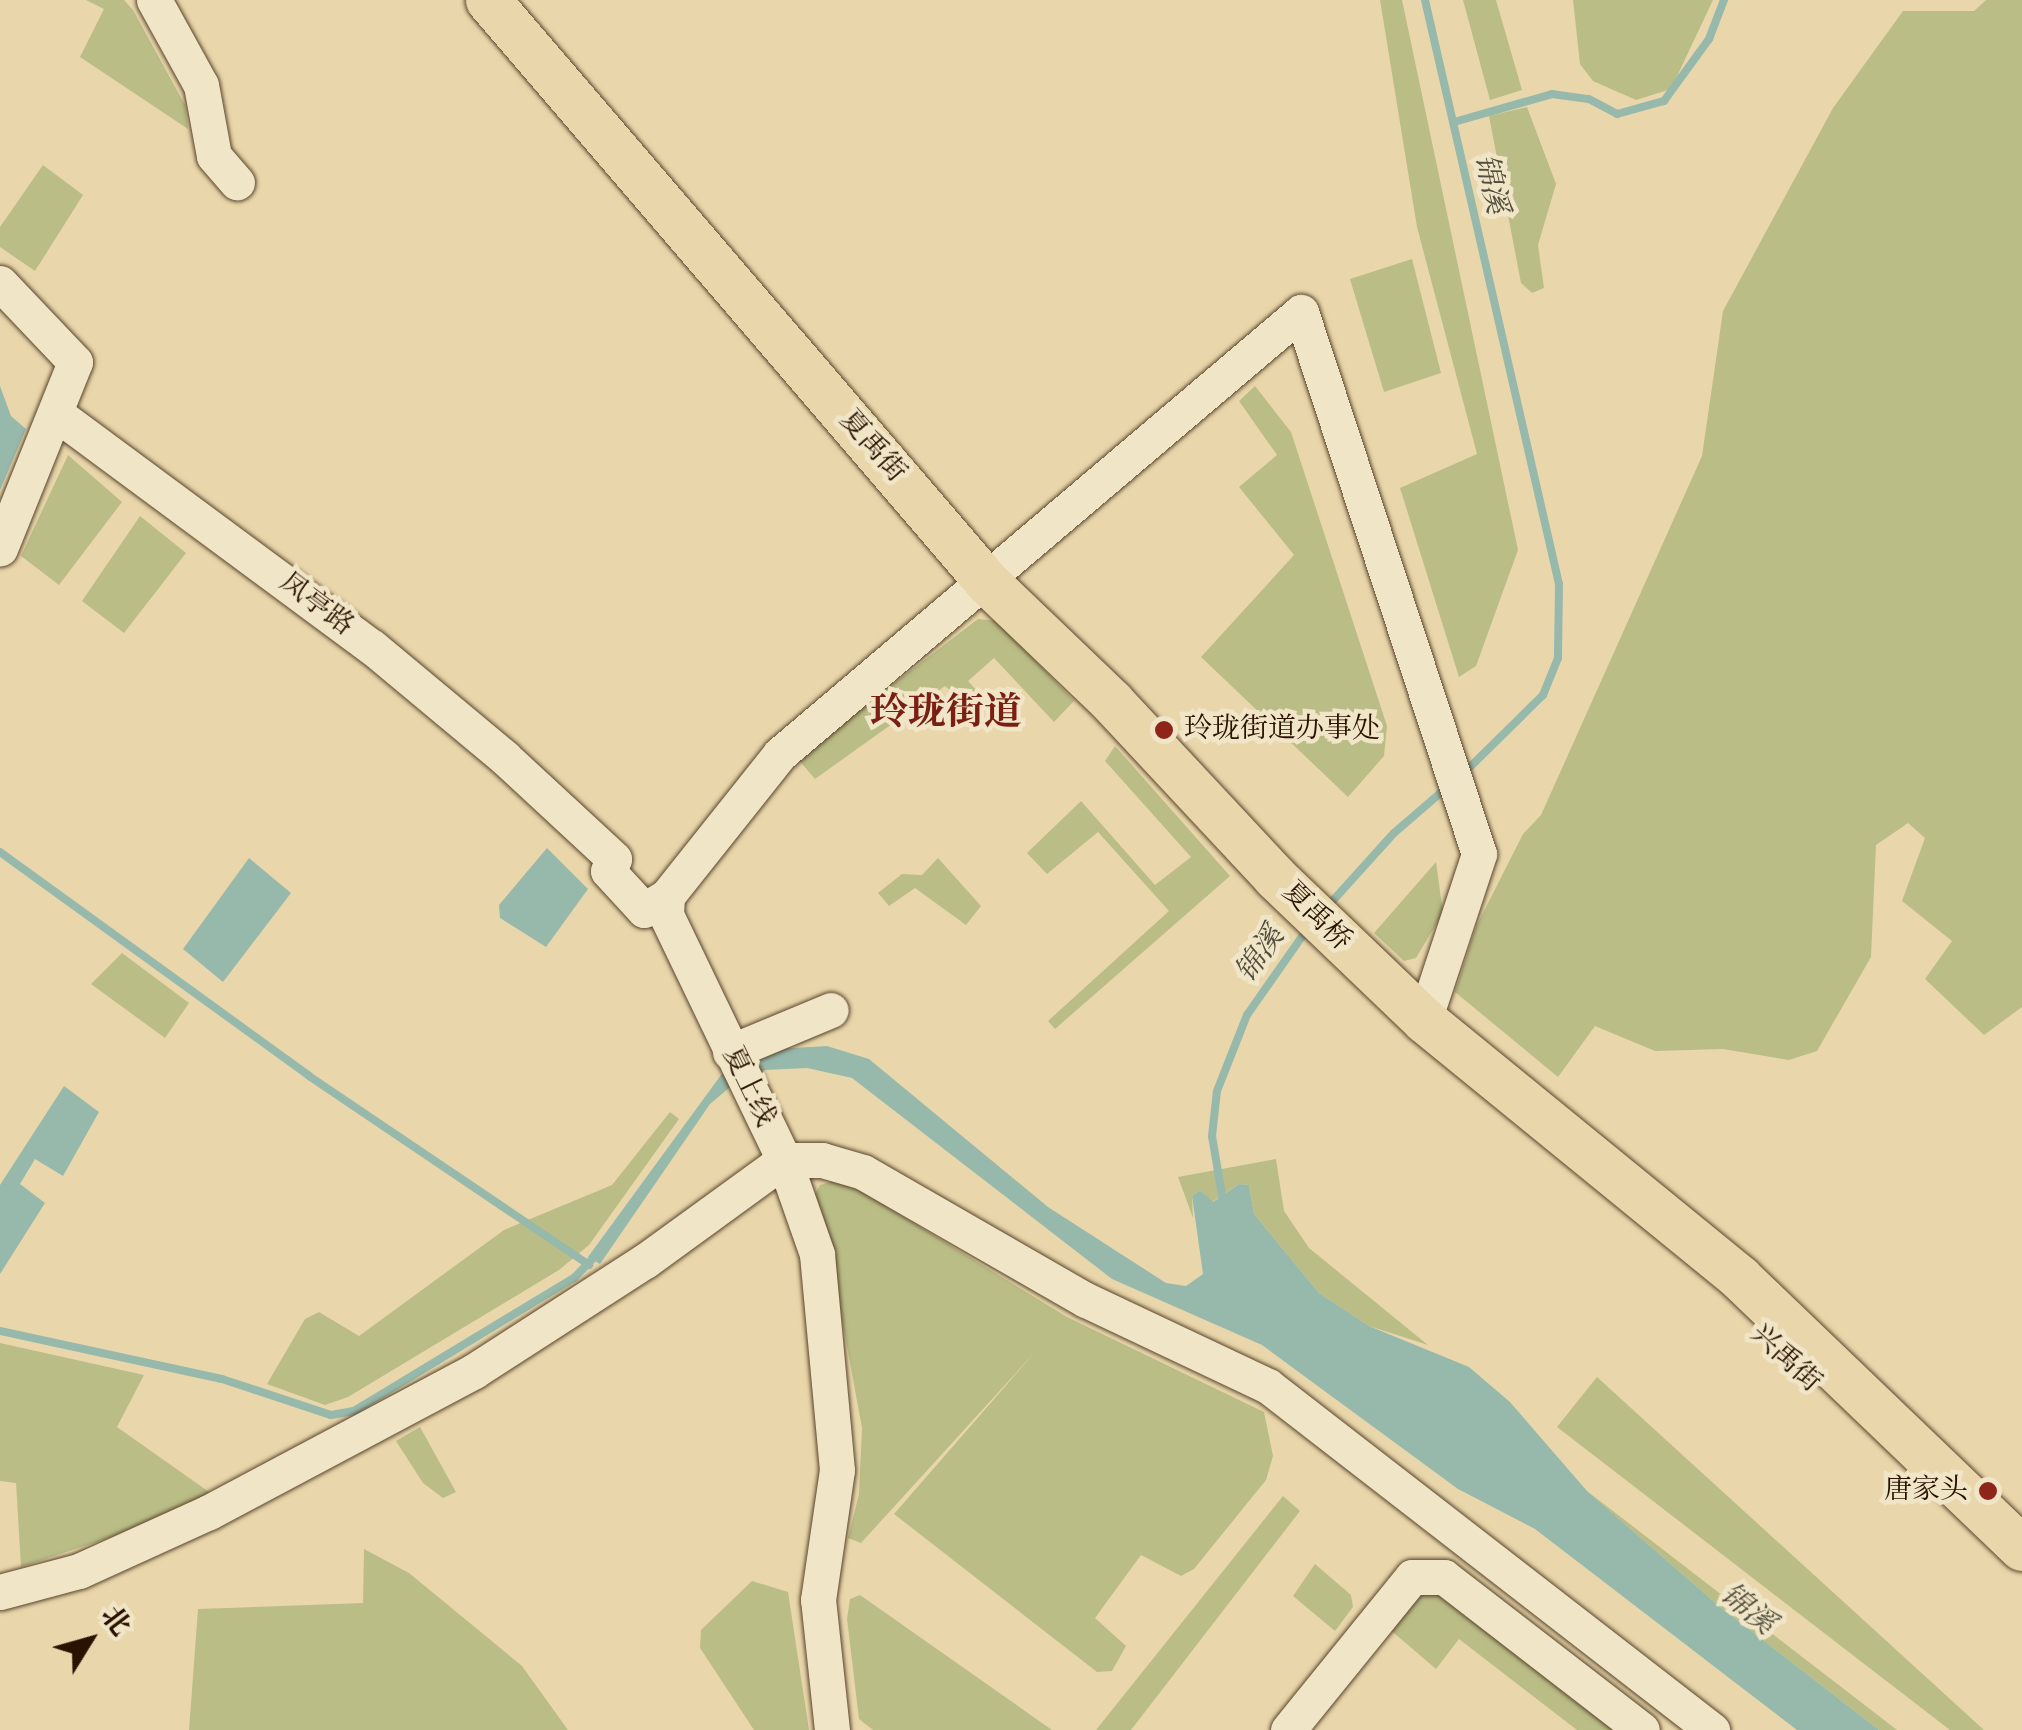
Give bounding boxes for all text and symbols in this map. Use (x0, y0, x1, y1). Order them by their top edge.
water label: 锦溪 (1466, 151, 1514, 217)
street label: 夏禹街 (832, 404, 912, 490)
street label: 凤亭路 (272, 566, 360, 644)
district label: 玲珑街道 (870, 692, 1022, 738)
place label: 玲珑街道办事处 (1184, 713, 1380, 747)
marker: 玲珑街道办事处 (1153, 719, 1175, 741)
street label: 夏禹桥 (1274, 875, 1358, 959)
water label: 锦溪 (1229, 920, 1293, 990)
street label: 夏上线 (714, 1042, 782, 1132)
street label: 兴禹街 (1743, 1318, 1827, 1400)
place label: 唐家头 (1884, 1474, 1968, 1508)
marker: 唐家头 (1977, 1480, 1999, 1502)
water label: 锦溪 (1712, 1577, 1782, 1643)
north arrow (40, 1590, 140, 1690)
text: 北 (90, 1599, 138, 1645)

